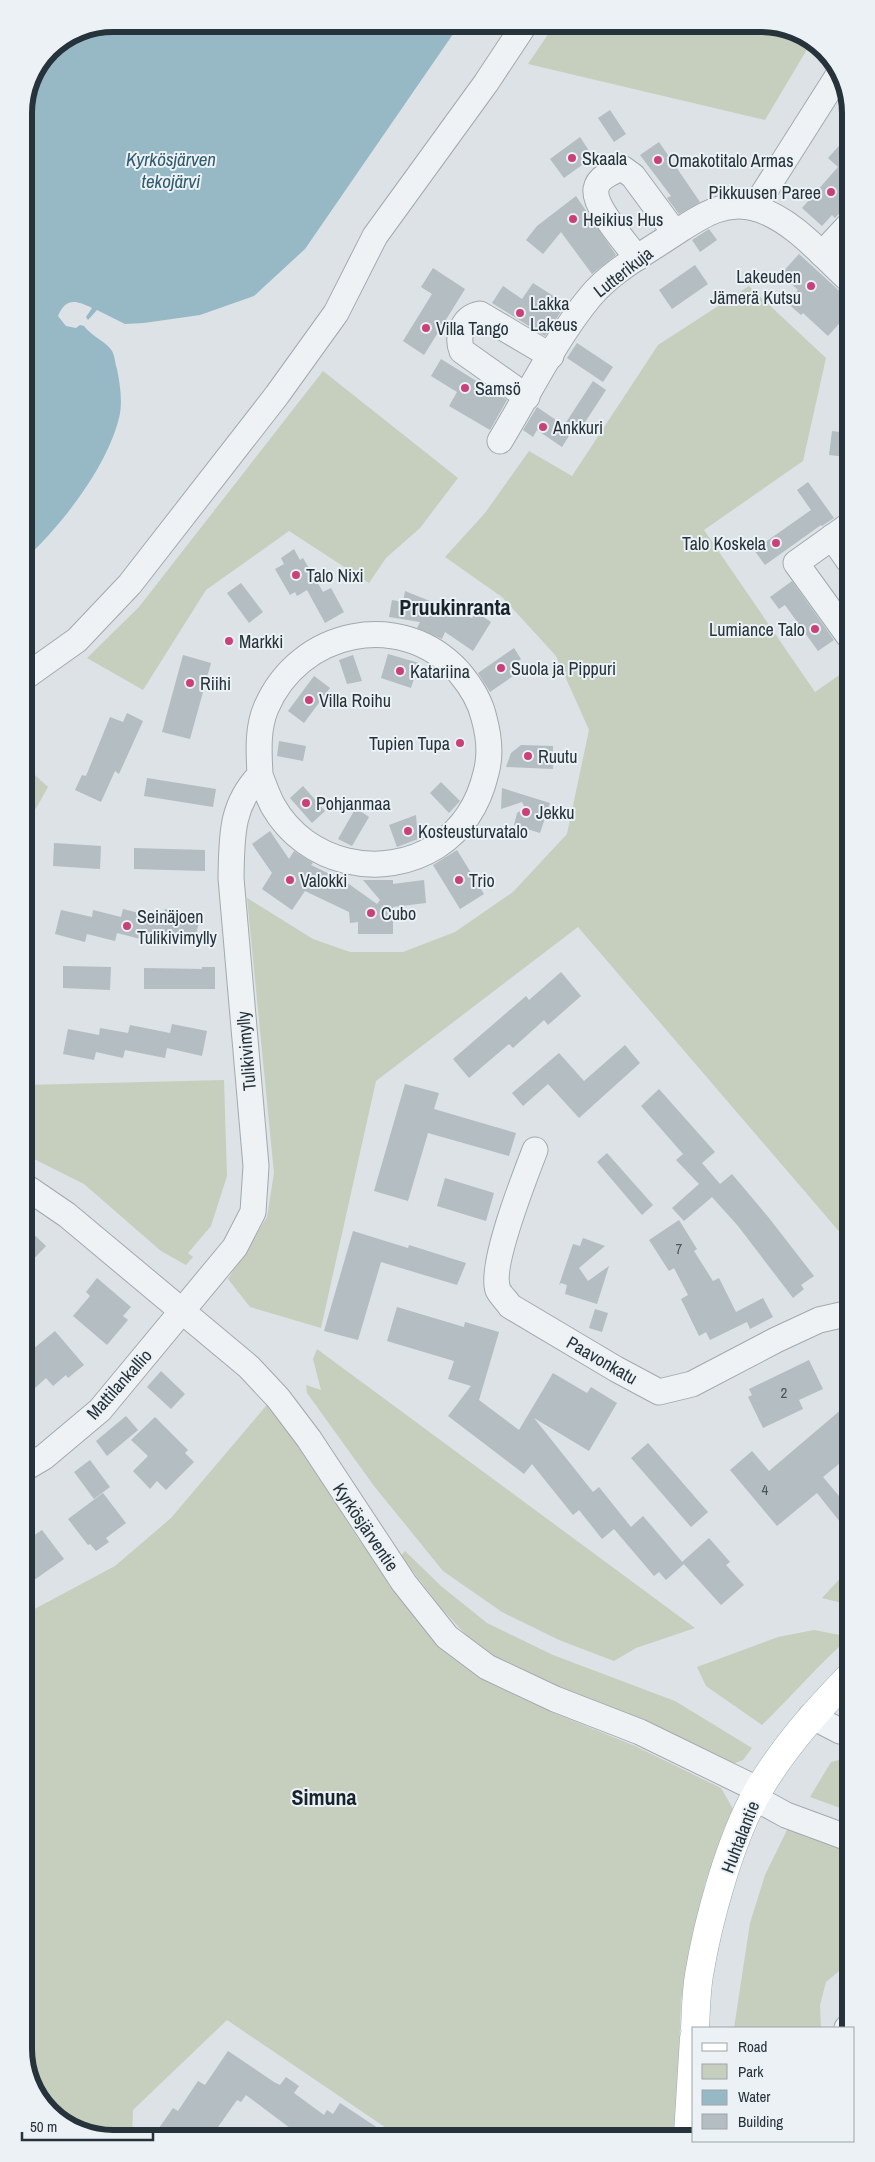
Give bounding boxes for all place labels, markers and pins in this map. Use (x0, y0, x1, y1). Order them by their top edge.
place label: Skaala (582, 146, 627, 171)
place label: Omakotitalo Armas (668, 148, 794, 173)
marker: Skaala (566, 152, 578, 164)
marker: Omakotitalo Armas (652, 154, 664, 166)
place label: Pikkuusen Paree (709, 180, 821, 205)
marker: Pikkuusen Paree (825, 186, 837, 198)
place label: Heikius Hus (583, 207, 663, 232)
marker: Heikius Hus (567, 213, 579, 225)
place label: Lakeuden Jämerä Kutsu (710, 264, 801, 310)
marker: Lakeuden Jämerä Kutsu (805, 280, 817, 292)
place label: Lakka Lakeus (530, 291, 578, 337)
marker: Lakka Lakeus (514, 307, 526, 319)
place label: Villa Tango (436, 316, 509, 341)
marker: Villa Tango (420, 322, 432, 334)
place label: Samsö (475, 376, 521, 401)
marker: Samsö (459, 382, 471, 394)
place label: Ankkuri (552, 415, 603, 440)
marker: Ankkuri (537, 421, 549, 433)
place label: Talo Koskela (682, 531, 766, 556)
marker: Talo Koskela (770, 537, 782, 549)
place label: Talo Nixi (306, 563, 364, 588)
marker: Talo Nixi (290, 569, 302, 581)
place label: Lumiance Talo (709, 617, 805, 642)
marker: Lumiance Talo (809, 623, 821, 635)
place label: Markki (239, 629, 283, 654)
marker: Markki (223, 635, 235, 647)
place label: Suola ja Pippuri (511, 656, 616, 681)
place label: Katariina (410, 659, 470, 684)
marker: Suola ja Pippuri (495, 662, 507, 674)
marker: Katariina (394, 665, 406, 677)
place label: Riihi (200, 671, 231, 696)
marker: Riihi (184, 677, 196, 689)
place label: Villa Roihu (319, 688, 391, 713)
marker: Villa Roihu (303, 694, 315, 706)
place label: Tupien Tupa (369, 731, 450, 756)
marker: Tupien Tupa (454, 737, 466, 749)
place label: Ruutu (538, 744, 577, 769)
marker: Ruutu (522, 750, 534, 762)
place label: Pohjanmaa (316, 791, 391, 816)
marker: Pohjanmaa (300, 797, 312, 809)
place label: Jekku (536, 800, 575, 825)
marker: Jekku (520, 806, 532, 818)
place label: Kosteusturvatalo (418, 819, 528, 844)
marker: Kosteusturvatalo (402, 825, 414, 837)
place label: Valokki (300, 868, 347, 893)
place label: Trio (469, 868, 495, 893)
marker: Valokki (284, 874, 296, 886)
marker: Trio (453, 874, 465, 886)
place label: Cubo (381, 901, 416, 926)
place label: Seinäjoen Tulikivimylly (137, 904, 218, 950)
marker: Cubo (365, 907, 377, 919)
marker: Seinäjoen Tulikivimylly (121, 920, 133, 932)

